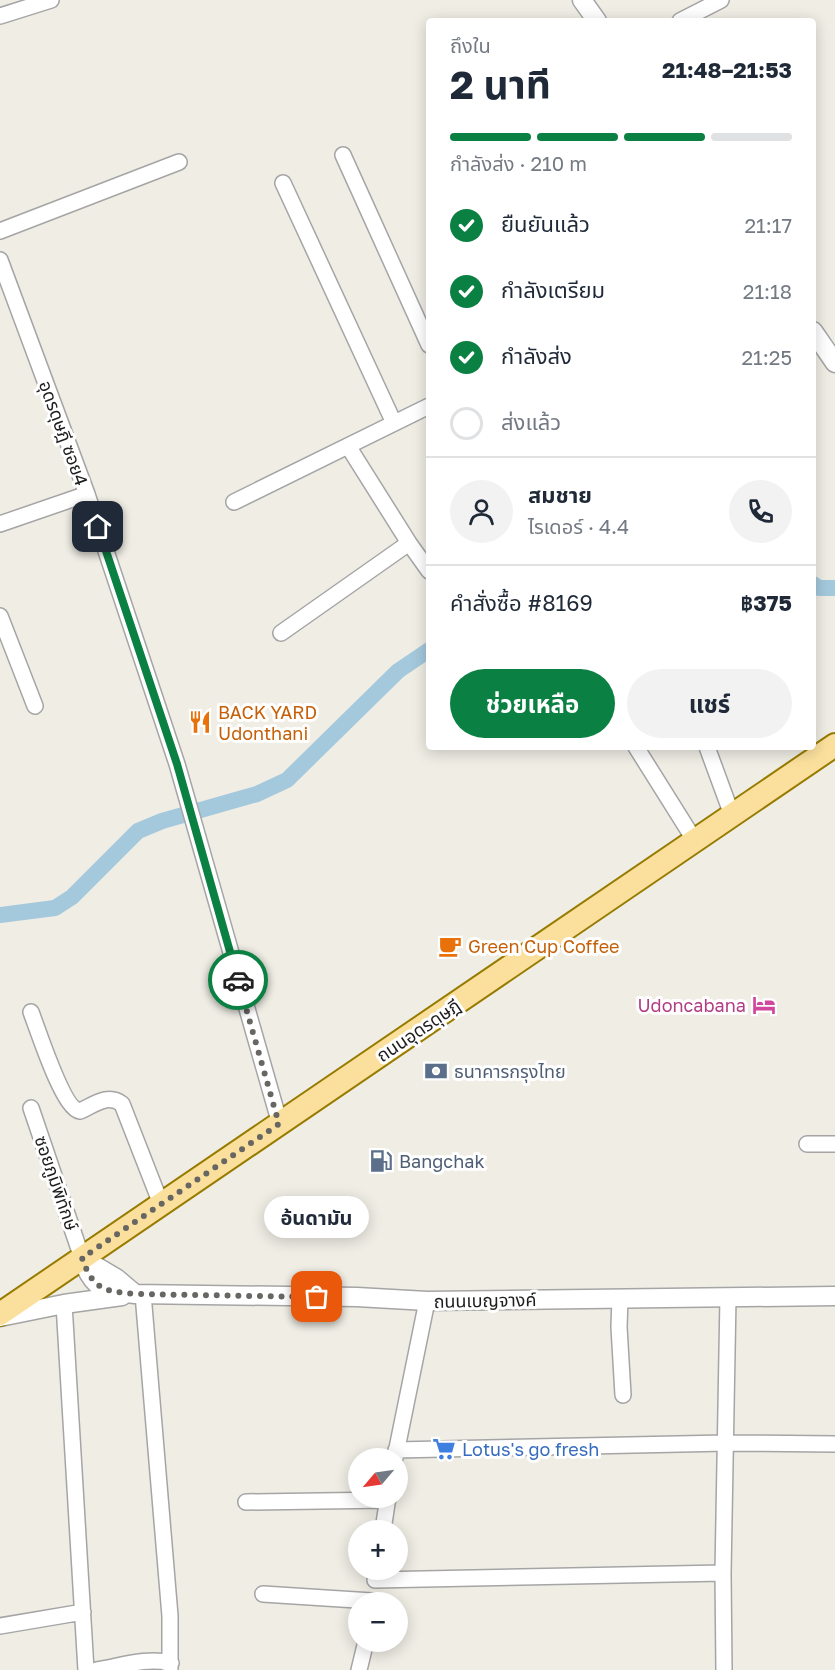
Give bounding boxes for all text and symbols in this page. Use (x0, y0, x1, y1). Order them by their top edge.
text: ถึงใน (450, 33, 491, 57)
text: 21:48–21:53 (662, 56, 792, 83)
text: 2 นาที (450, 61, 551, 108)
text: กำลังส่ง · 210 m (450, 151, 587, 175)
icon: check (450, 209, 483, 242)
text: ยืนยันแล้ว (501, 210, 590, 237)
text: 21:17 (744, 213, 792, 237)
icon: check (450, 275, 483, 308)
text: กำลังเตรียม (501, 276, 605, 303)
text: 21:18 (743, 279, 792, 303)
icon: check (450, 341, 483, 374)
text: กำลังส่ง (501, 342, 572, 369)
text: 21:25 (742, 345, 792, 369)
street label: อุดรดุษฎี ซอย4 (34, 377, 93, 489)
text: ส่งแล้ว (501, 408, 561, 435)
button: person (450, 480, 513, 543)
button: phone (729, 480, 792, 543)
text: สมชาย (528, 481, 592, 508)
pin (72, 501, 123, 552)
icon: home (81, 510, 114, 543)
text: ไรเดอร์ · 4.4 (528, 514, 629, 538)
text: คำสั่งซื้อ #8169 (450, 589, 593, 616)
text: ฿375 (740, 589, 792, 616)
button: ช่วยเหลือ (450, 669, 615, 738)
button: แชร์ (627, 669, 792, 738)
place label: BACK YARD Udonthani (218, 701, 317, 744)
restaurant icon: BACK YARD Udonthani (187, 709, 213, 735)
cafe icon: Green Cup Coffee (437, 933, 463, 959)
place label: Green Cup Coffee (468, 935, 620, 957)
courier (208, 950, 268, 1010)
icon: car (222, 964, 255, 997)
hotel icon: Udoncabana (751, 992, 777, 1018)
street label: ถนนอุดรดุษฎี (372, 994, 465, 1067)
place label: Udoncabana (637, 994, 746, 1016)
bank icon: ธนาคารกรุงไทย (423, 1058, 449, 1084)
place label: ธนาคารกรุงไทย (454, 1060, 566, 1083)
street label: ซอยภูมิพิทักษ์ (29, 1133, 83, 1234)
fuel station icon: Bangchak (368, 1148, 394, 1174)
place label: Bangchak (399, 1150, 485, 1172)
callout: อ้นดามัน (264, 1195, 370, 1237)
text: อ้นดามัน (281, 1205, 353, 1229)
pin (291, 1271, 342, 1322)
icon: bag (300, 1280, 333, 1313)
street label: ถนนเบญจางค์ (433, 1288, 537, 1312)
supermarket icon: Lotus's go fresh (431, 1436, 457, 1462)
place label: Lotus's go fresh (462, 1438, 599, 1460)
north arrow (348, 1448, 408, 1508)
map controls (348, 1448, 408, 1652)
button: + (348, 1520, 408, 1580)
button: − (348, 1592, 408, 1652)

